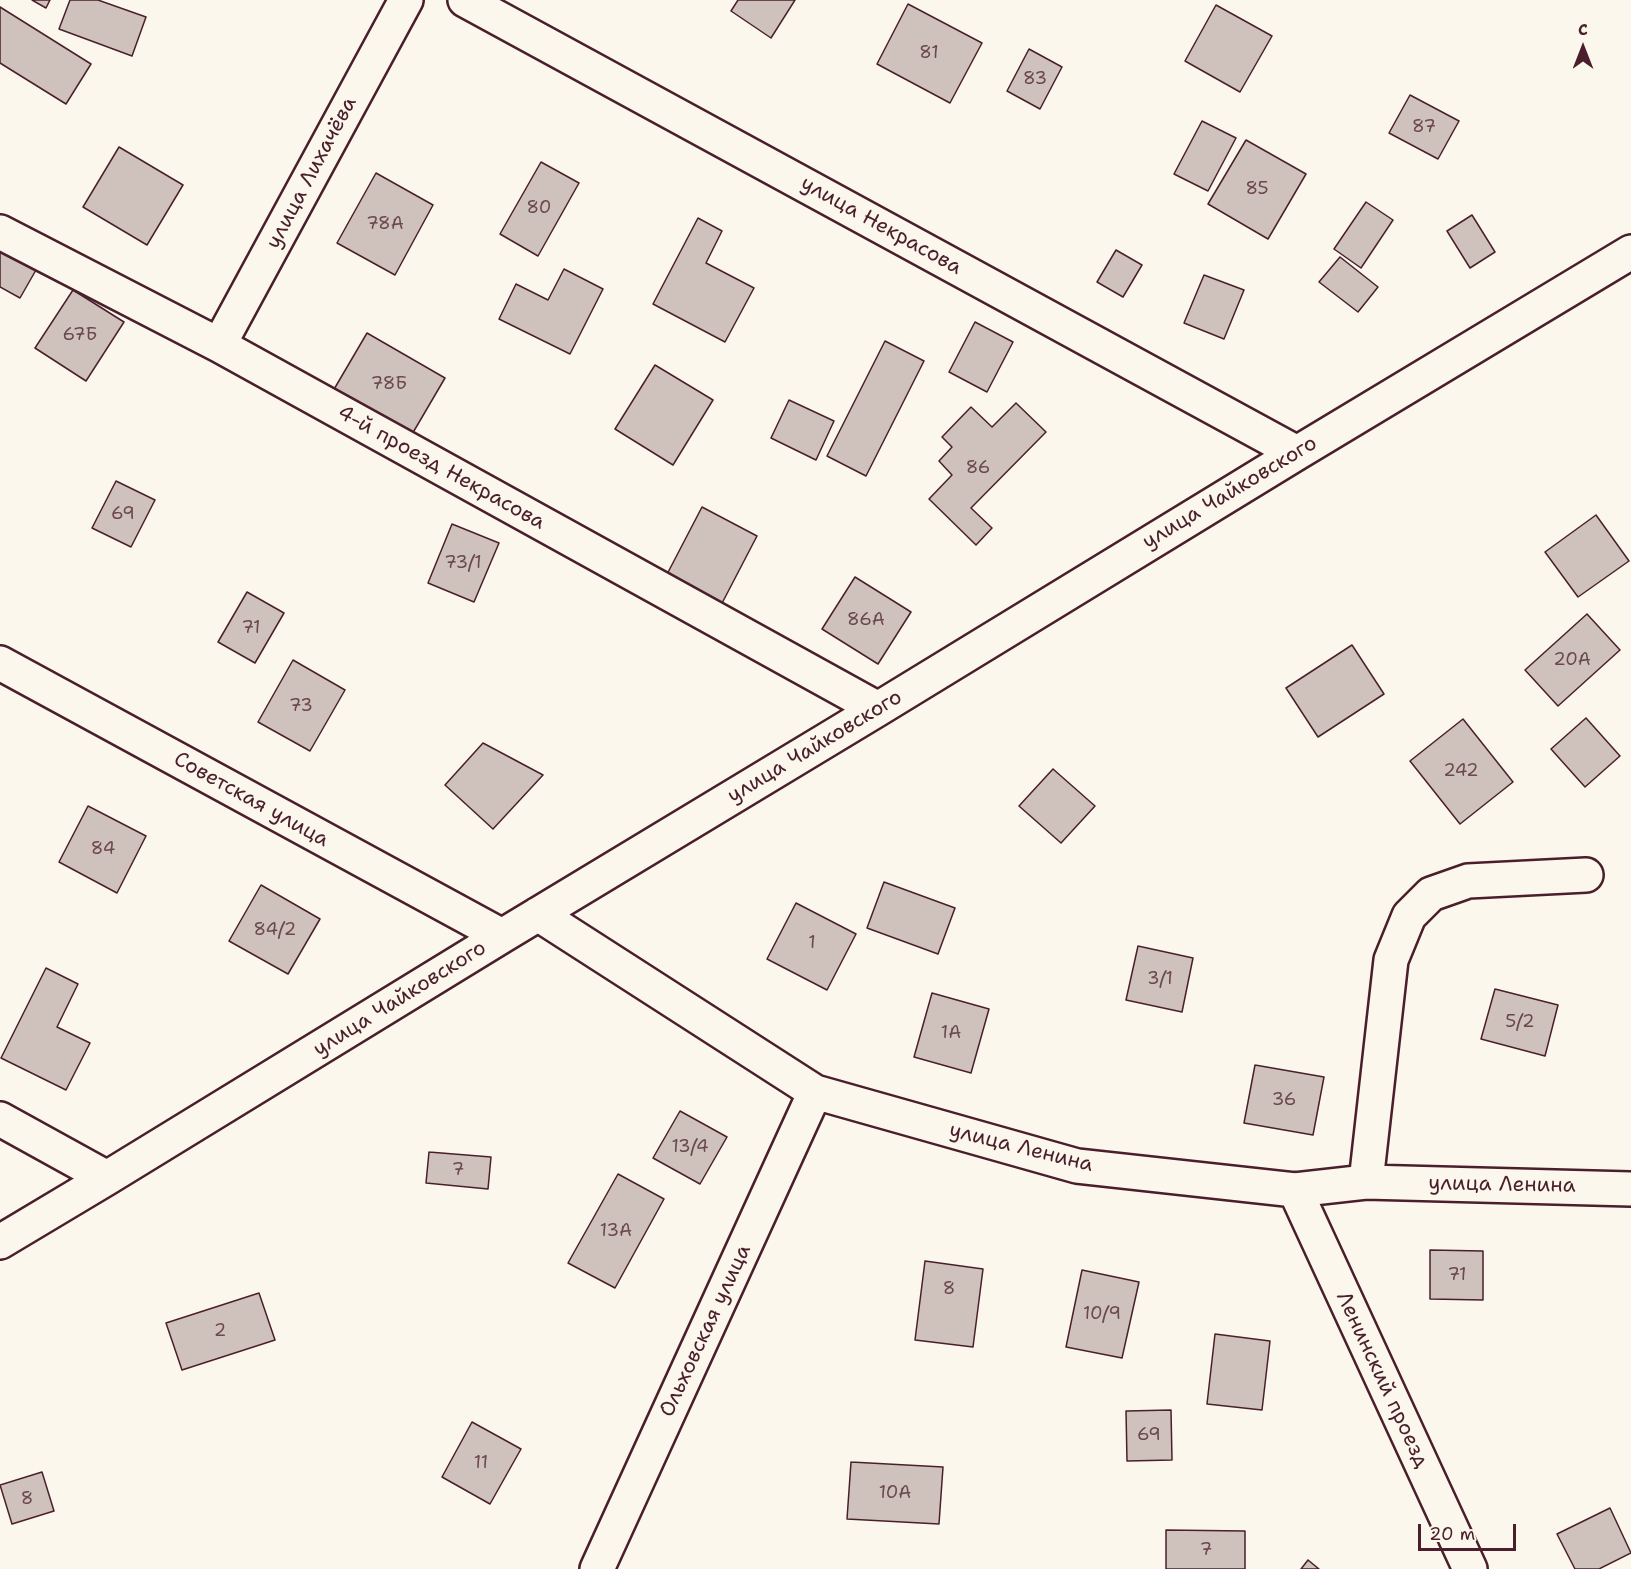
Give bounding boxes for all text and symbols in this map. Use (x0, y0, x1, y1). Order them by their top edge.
north arrow (1553, 18, 1613, 78)
text: С (1578, 19, 1588, 40)
house number: 81 (919, 42, 939, 64)
house number: 83 (1023, 68, 1047, 90)
street label: улица Лихачёва (261, 93, 363, 253)
house number: 87 (1412, 116, 1436, 138)
street label: улица Некрасова (796, 171, 966, 281)
house number: 85 (1245, 178, 1269, 200)
house number: 80 (527, 197, 551, 219)
house number: 78А (366, 213, 404, 235)
house number: 67Б (62, 324, 98, 346)
house number: 78Б (371, 373, 407, 395)
street label: 4-й проезд Некрасова (333, 400, 549, 536)
street label: улица Чайковского (1138, 431, 1322, 555)
house number: 86 (966, 457, 990, 479)
house number: 69 (111, 503, 135, 525)
house number: 73/1 (444, 552, 482, 574)
house number: 86А (847, 609, 885, 631)
house number: 71 (241, 617, 261, 639)
house number: 20А (1553, 649, 1591, 671)
street label: улица Чайковского (723, 685, 907, 809)
house number: 73 (289, 695, 313, 717)
street label: Советская улица (169, 747, 333, 853)
house number: 242 (1443, 760, 1479, 782)
house number: 84 (91, 838, 115, 860)
house number: 84/2 (254, 919, 296, 941)
house number: 1 (808, 932, 816, 954)
street label: улица Чайковского (309, 936, 491, 1062)
house number: 3/1 (1147, 968, 1173, 990)
house number: 5/2 (1505, 1011, 1535, 1033)
house number: 1А (941, 1022, 961, 1044)
house number: 36 (1272, 1089, 1296, 1111)
street label: улица Ленина (946, 1118, 1096, 1178)
house number: 13/4 (671, 1136, 709, 1158)
house number: 7 (452, 1159, 464, 1181)
street label: улица Ленина (1428, 1171, 1576, 1199)
house number: 13А (600, 1220, 632, 1242)
street label: Ольховская улица (655, 1241, 757, 1421)
house number: 71 (1447, 1264, 1467, 1286)
house number: 8 (943, 1278, 955, 1300)
street label: Ленинский проезд (1330, 1288, 1434, 1472)
house number: 10/9 (1083, 1303, 1121, 1325)
house number: 2 (214, 1320, 226, 1342)
house number: 69 (1137, 1424, 1161, 1446)
house number: 11 (474, 1452, 488, 1474)
house number: 10А (879, 1482, 911, 1504)
house number: 8 (21, 1488, 33, 1510)
scale bar (1421, 1512, 1518, 1550)
text: 20 m (1429, 1522, 1475, 1546)
house number: 7 (1200, 1539, 1212, 1561)

